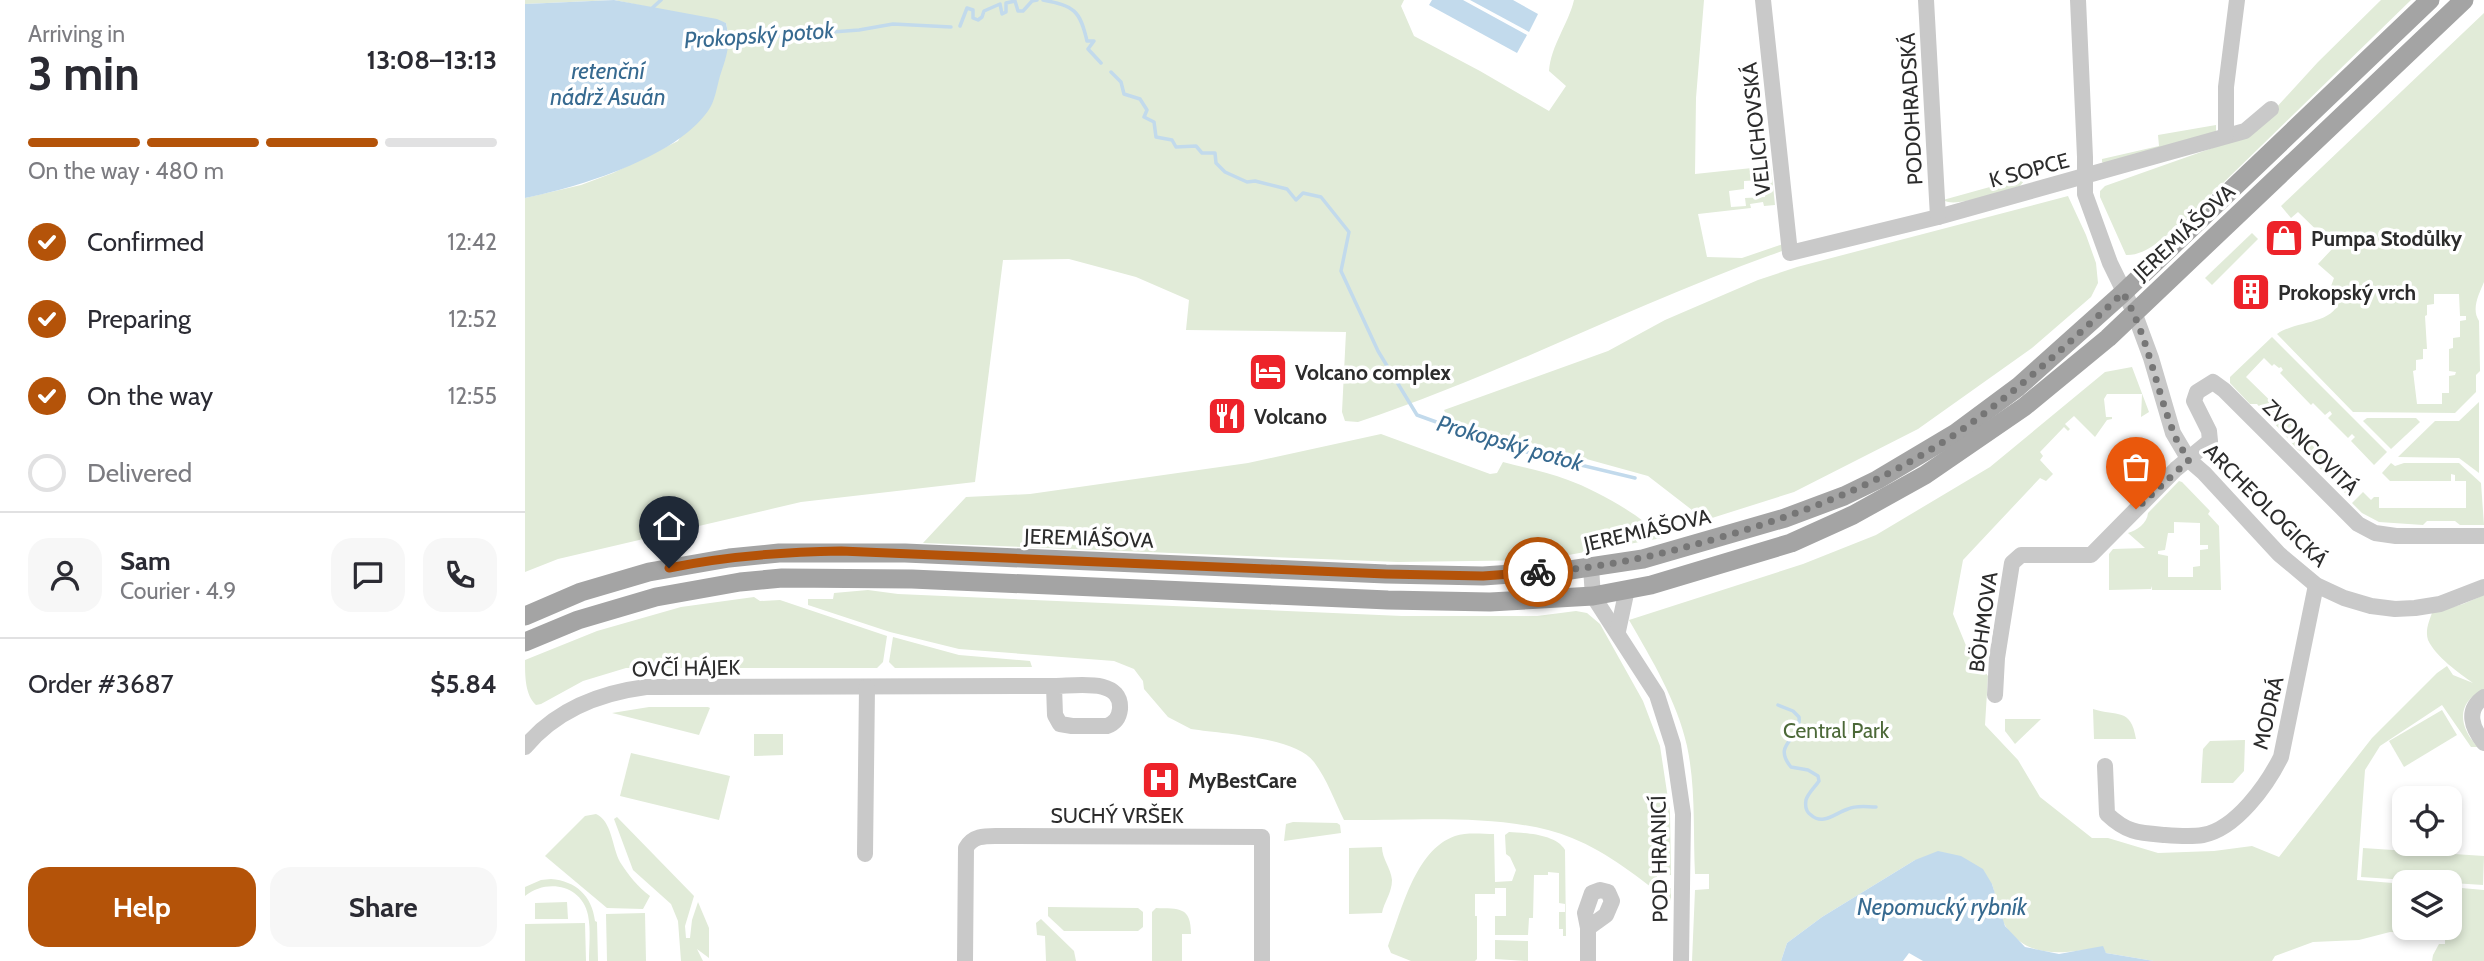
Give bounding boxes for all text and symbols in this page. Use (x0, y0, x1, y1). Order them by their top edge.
water label: Prokopský potok (683, 16, 836, 54)
text: Arriving in (28, 20, 125, 48)
street label: PODOHRADSKÁ (1895, 32, 1927, 186)
text: 13:08–13:13 (367, 44, 497, 76)
text: 3 min (28, 46, 140, 102)
water label: retenční nádrž Asuán (550, 57, 666, 111)
street label: VELICHOVSKÁ (1737, 61, 1775, 197)
street label: K SOPCE (1986, 147, 2072, 193)
text: On the way · 480 m (28, 157, 224, 185)
street label: JEREMIÁŠOVA (2127, 179, 2240, 286)
shop icon: Pumpa Stodůlky (2263, 217, 2305, 259)
icon: check (28, 223, 66, 261)
text: Confirmed (87, 226, 204, 258)
place label: Pumpa Stodůlky (2311, 226, 2463, 251)
text: 12:42 (447, 228, 497, 256)
building icon: Prokopský vrch (2230, 271, 2272, 313)
place label: Prokopský vrch (2278, 280, 2416, 305)
icon: check (28, 300, 66, 338)
text: Preparing (87, 303, 191, 335)
text: 12:52 (448, 305, 497, 333)
hotel icon: Volcano complex (1247, 351, 1289, 393)
place label: Volcano complex (1295, 360, 1451, 385)
icon: check (28, 377, 66, 415)
text: On the way (87, 380, 213, 412)
text: 12:55 (448, 382, 497, 410)
street label: ZVONCOVITÁ (2258, 394, 2364, 500)
restaurant icon: Volcano (1206, 395, 1248, 437)
place label: Volcano (1254, 404, 1327, 429)
water label: Prokopský potok (1434, 409, 1587, 478)
pin (2106, 437, 2166, 509)
street label: ARCHEOLOGICKÁ (2199, 438, 2333, 572)
icon: bag (2117, 448, 2155, 486)
text: Delivered (87, 457, 192, 489)
pin (639, 496, 699, 568)
street label: JEREMIÁŠOVA (1580, 503, 1713, 557)
icon: home (650, 507, 688, 545)
street label: JEREMIÁŠOVA (1023, 523, 1154, 553)
courier (1503, 537, 1573, 607)
button: person (28, 538, 102, 612)
button: chat (331, 538, 405, 612)
button: phone (423, 538, 497, 612)
text: Sam (120, 545, 171, 577)
icon: bike (1519, 553, 1557, 591)
street label: BÖHMOVA (1964, 570, 2002, 674)
text: Courier · 4.9 (120, 577, 236, 605)
street label: OVČÍ HÁJEK (632, 655, 741, 681)
text: Order #3687 (28, 668, 174, 700)
text: $5.84 (430, 668, 497, 700)
street label: MODRÁ (2247, 674, 2289, 752)
park label: Central Park (1783, 718, 1890, 743)
hospital icon: MyBestCare (1140, 759, 1182, 801)
place label: MyBestCare (1188, 768, 1297, 793)
map controls (2392, 786, 2462, 940)
button: locate (2392, 786, 2462, 856)
street label: POD HRANICÍ (1645, 795, 1673, 923)
street label: SUCHÝ VRŠEK (1050, 803, 1184, 828)
button: Help (28, 867, 256, 947)
button: Share (270, 867, 497, 947)
button: layers (2392, 870, 2462, 940)
water label: Nepomucký rybník (1857, 893, 2028, 921)

